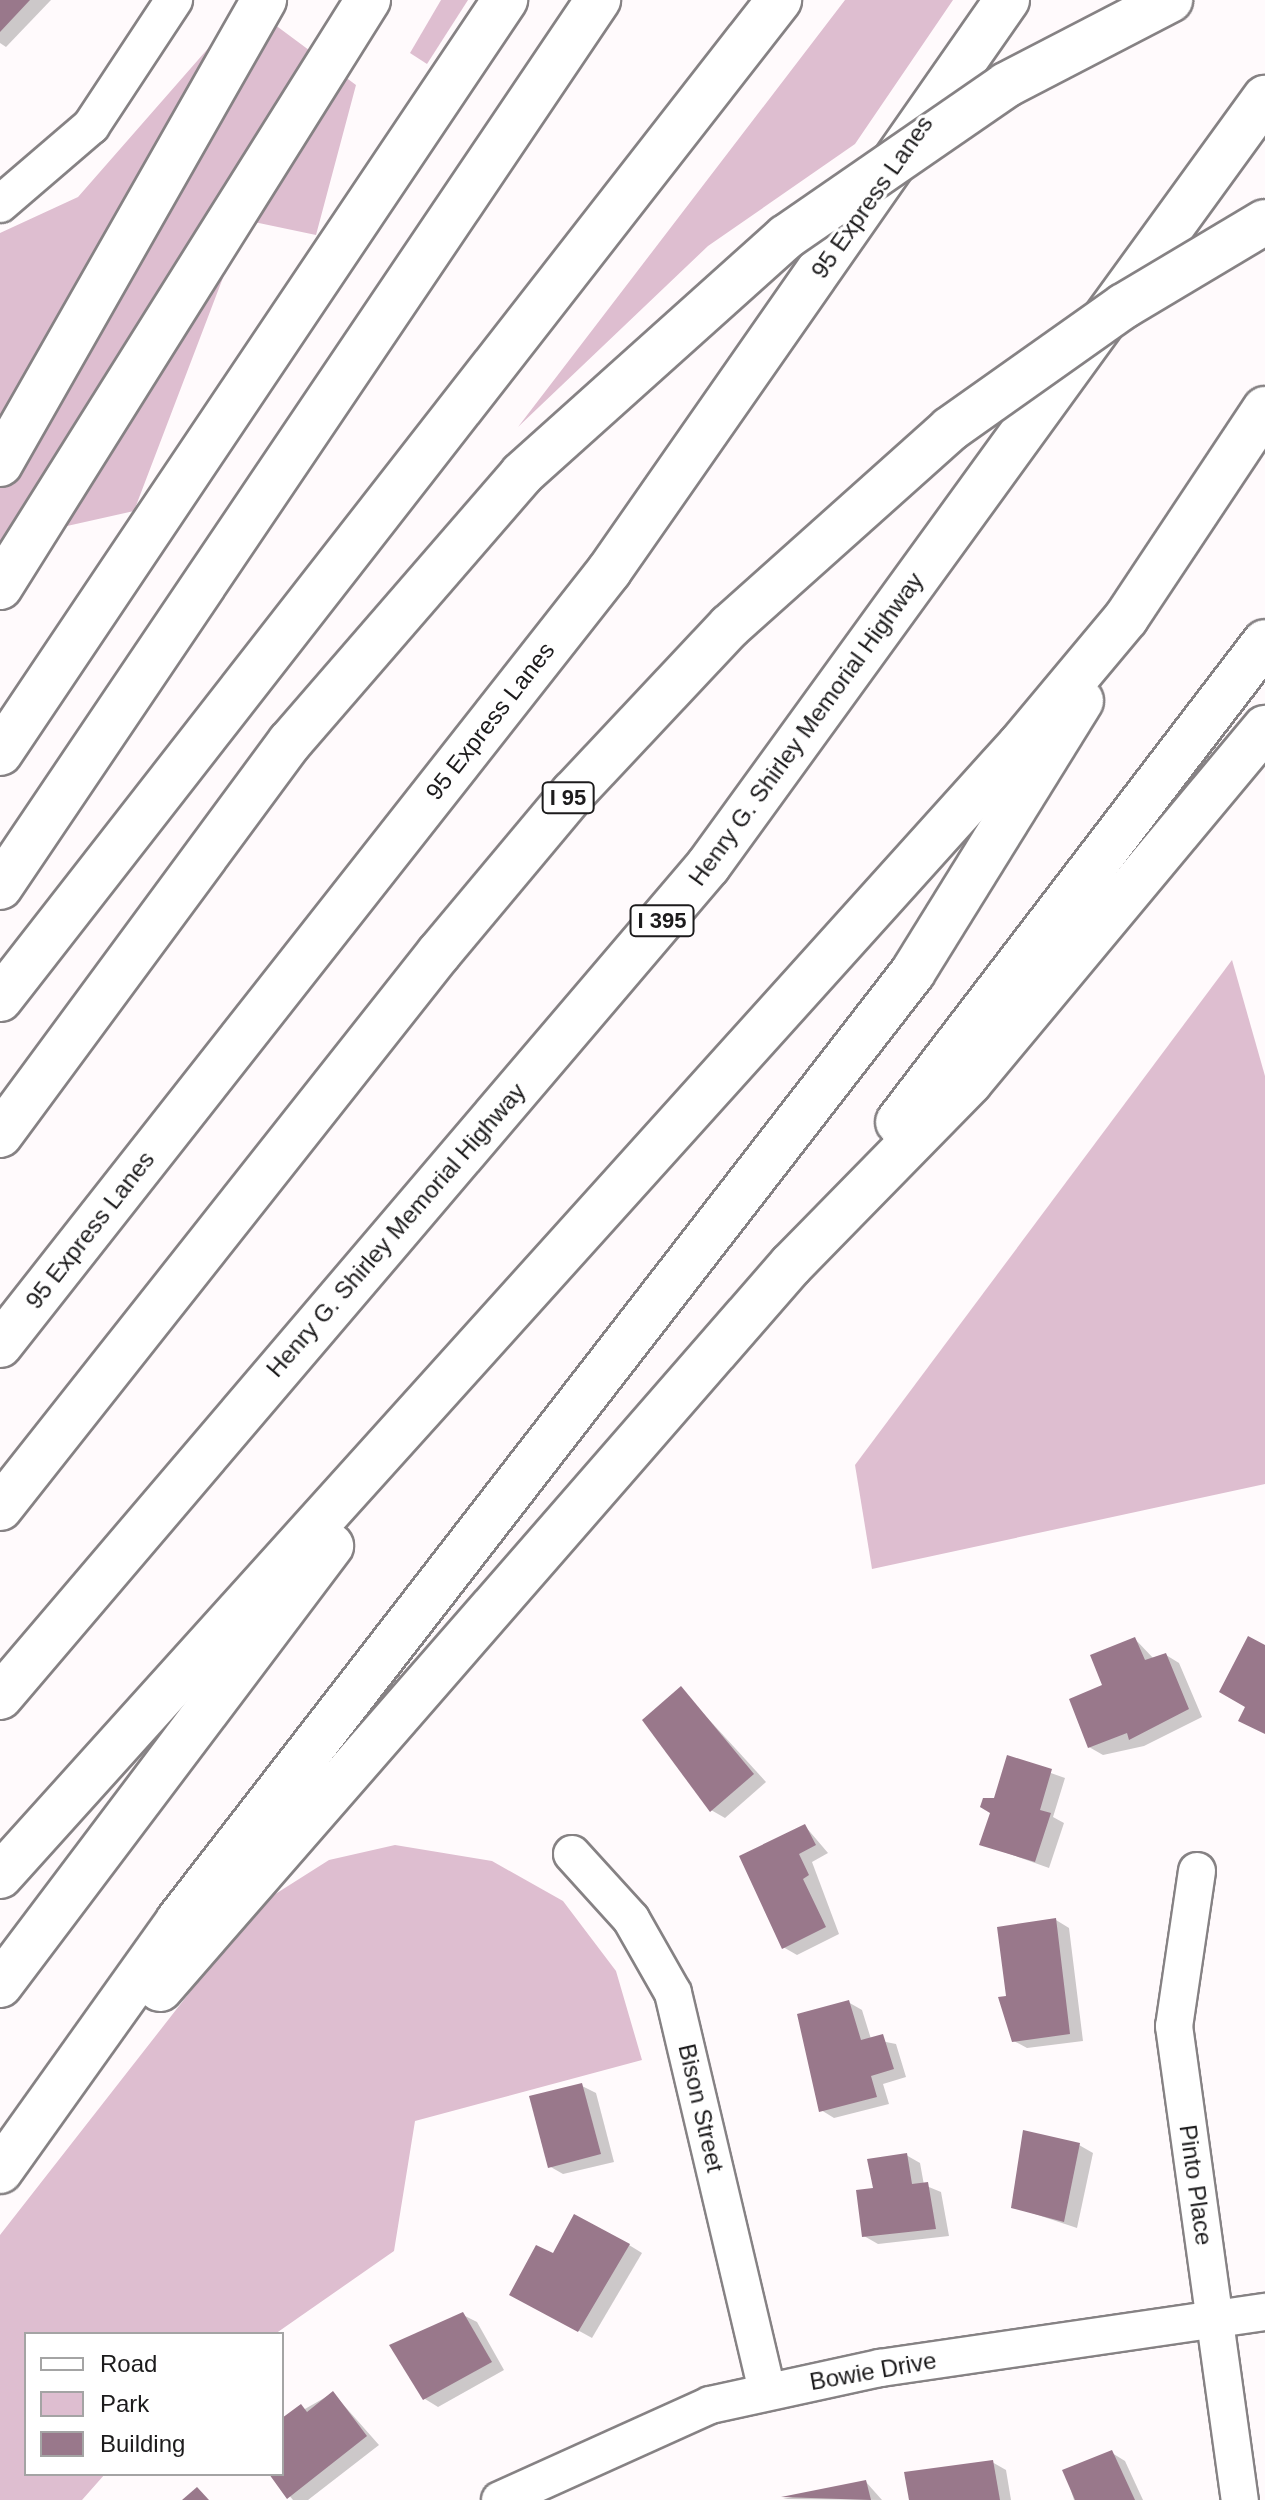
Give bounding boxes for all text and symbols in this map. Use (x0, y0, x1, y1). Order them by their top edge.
street label: 95 Express Lanes (805, 110, 939, 284)
street label: Henry G. Shirley Memorial Highway (683, 567, 929, 891)
street label: 95 Express Lanes (420, 636, 560, 806)
road number: I 95 (540, 780, 596, 816)
road number: I 395 (628, 903, 696, 939)
street label: Henry G. Shirley Memorial Highway (260, 1077, 532, 1383)
street label: 95 Express Lanes (20, 1145, 160, 1315)
street label: Bison Street (672, 2041, 730, 2175)
street label: Pinto Place (1173, 2123, 1219, 2247)
legend (24, 2332, 284, 2476)
street label: Bowie Drive (807, 2346, 939, 2396)
text: Road (100, 2350, 157, 2377)
text: Park (100, 2390, 149, 2417)
text: Building (100, 2430, 185, 2457)

